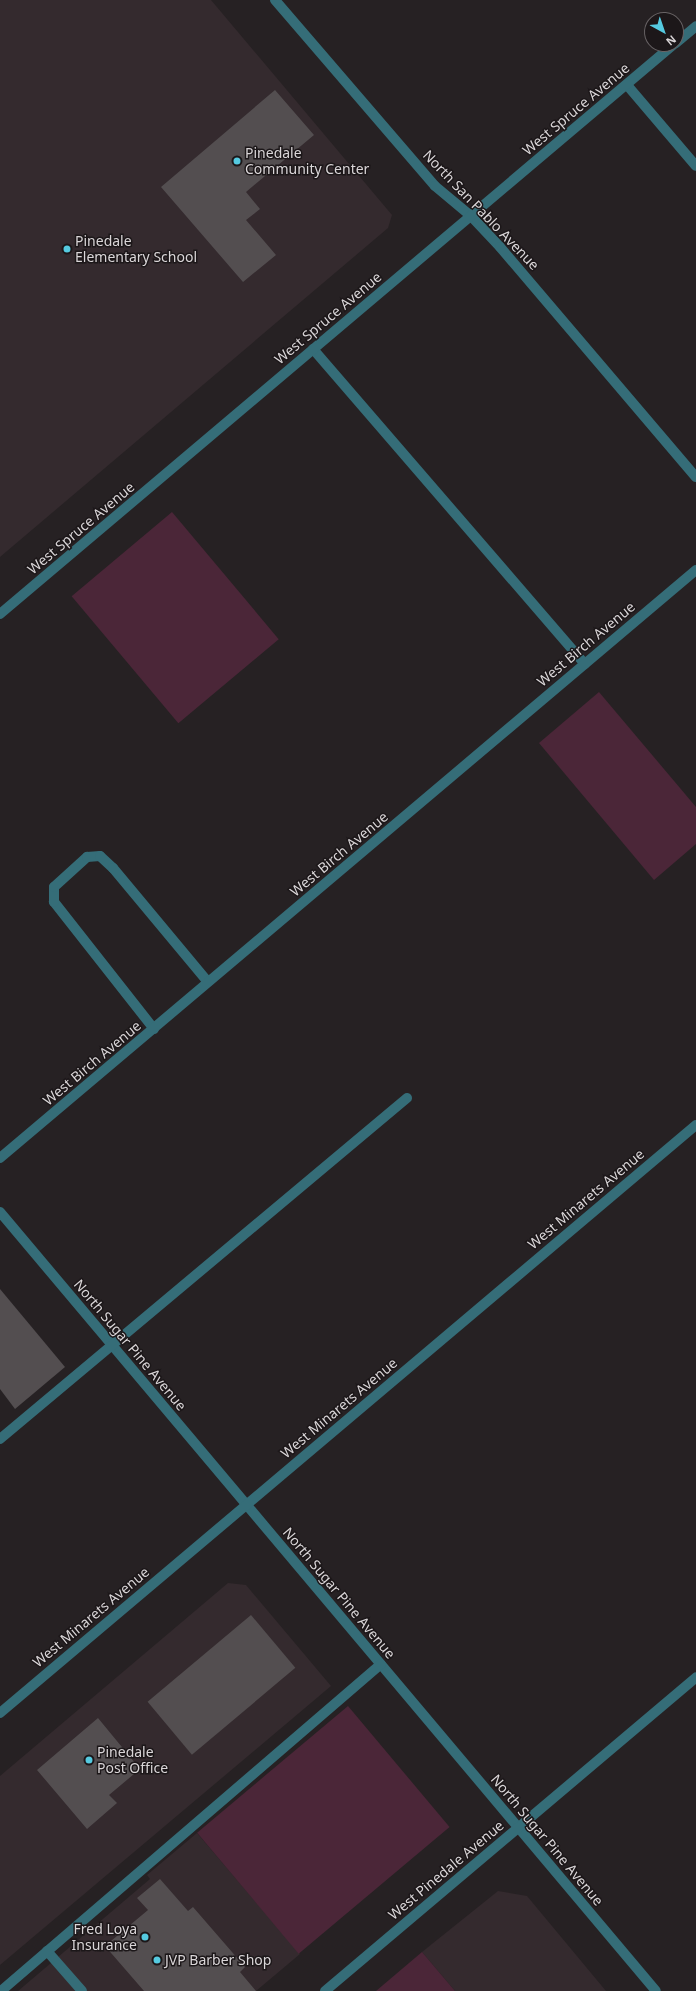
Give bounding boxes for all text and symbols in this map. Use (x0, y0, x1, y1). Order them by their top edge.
north arrow (644, 12, 684, 52)
text: N (663, 32, 680, 49)
street label: West Spruce Avenue (519, 59, 633, 159)
place label: Pinedale Community Center (245, 145, 369, 178)
street label: North San Pablo Avenue (419, 147, 543, 273)
marker: Pinedale Community Center (232, 156, 242, 166)
place label: Pinedale Elementary School (75, 233, 197, 266)
marker: Pinedale Elementary School (62, 244, 72, 254)
street label: West Spruce Avenue (271, 268, 385, 368)
street label: West Spruce Avenue (24, 478, 138, 578)
street label: West Birch Avenue (534, 598, 638, 690)
street label: West Birch Avenue (287, 808, 391, 900)
street label: West Birch Avenue (40, 1017, 144, 1109)
street label: West Minarets Avenue (524, 1145, 648, 1253)
street label: North Sugar Pine Avenue (70, 1276, 190, 1414)
street label: West Minarets Avenue (277, 1354, 401, 1462)
street label: North Sugar Pine Avenue (279, 1524, 399, 1662)
street label: West Minarets Avenue (29, 1563, 153, 1671)
place label: Pinedale Post Office (97, 1744, 168, 1776)
marker: Pinedale Post Office (84, 1755, 94, 1765)
street label: North Sugar Pine Avenue (487, 1771, 607, 1909)
street label: West Pinedale Avenue (385, 1817, 507, 1923)
place label: Fred Loya Insurance (72, 1921, 137, 1954)
marker: Fred Loya Insurance (140, 1932, 150, 1942)
place label: JVP Barber Shop (165, 1952, 271, 1968)
marker: JVP Barber Shop (152, 1955, 162, 1965)

